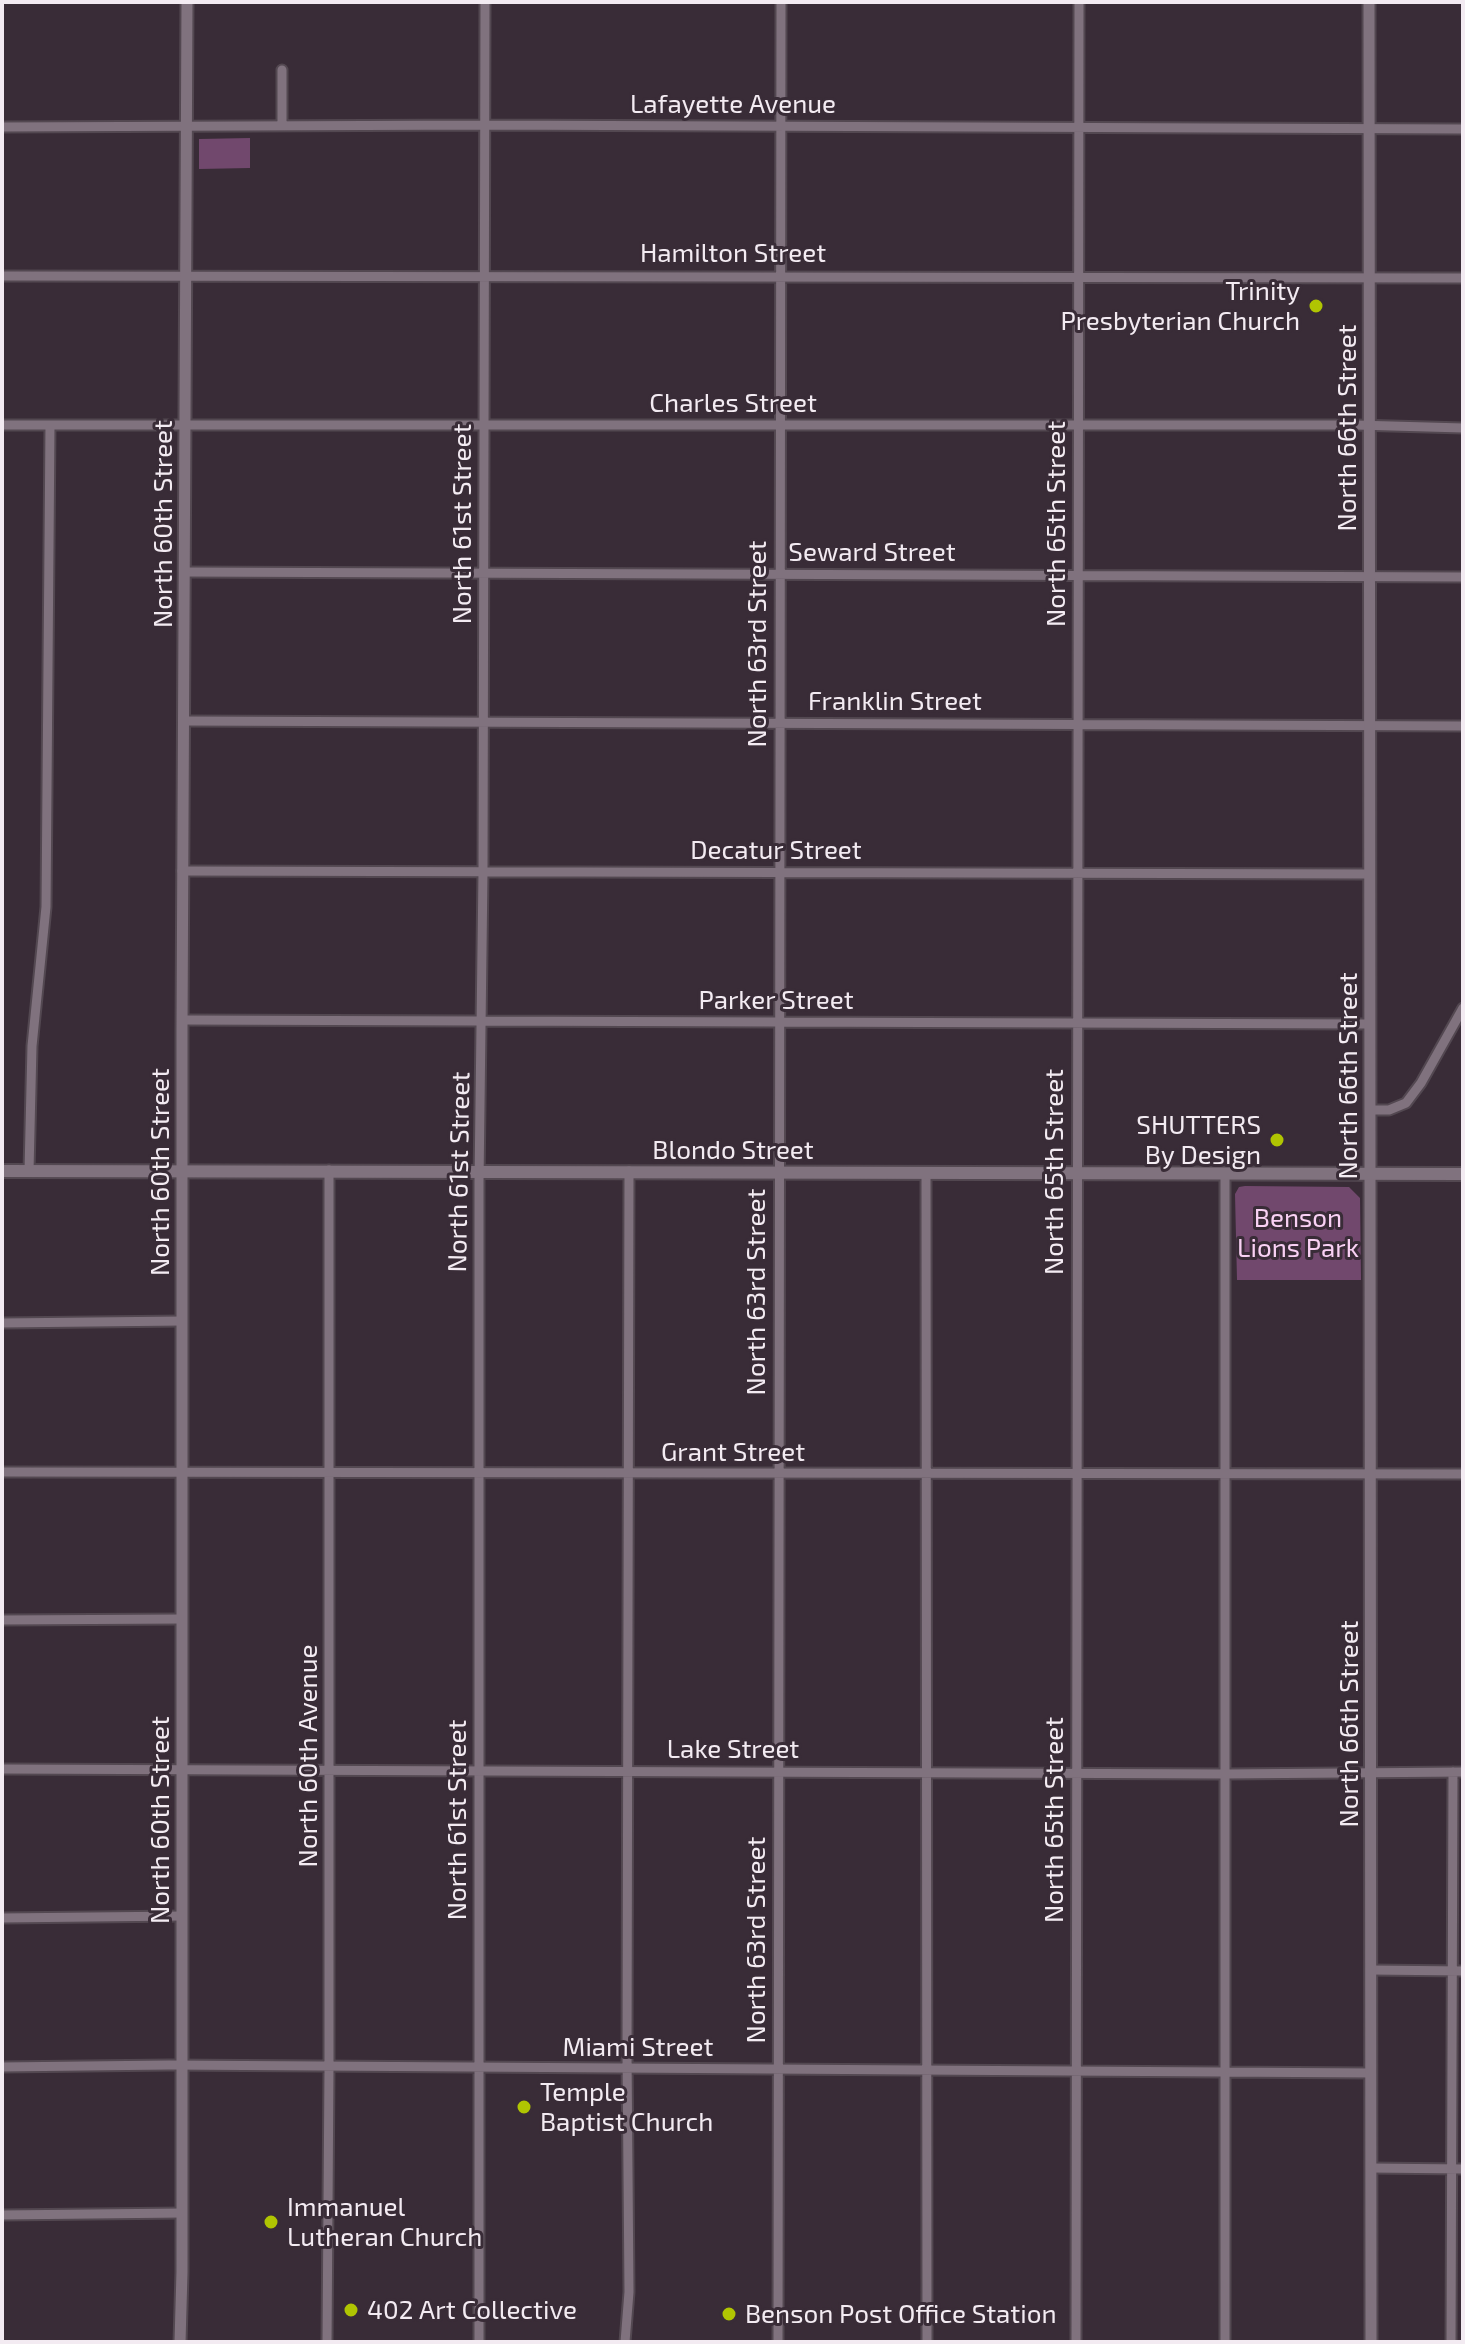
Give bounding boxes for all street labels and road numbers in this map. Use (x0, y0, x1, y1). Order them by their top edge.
street label: Lafayette Avenue (630, 88, 836, 120)
street label: Hamilton Street (640, 237, 826, 269)
street label: North 66th Street (1331, 324, 1363, 532)
street label: Charles Street (649, 387, 817, 419)
street label: North 60th Street (147, 420, 179, 628)
street label: North 65th Street (1040, 421, 1072, 627)
street label: North 61st Street (446, 424, 478, 624)
street label: Seward Street (788, 536, 956, 568)
street label: North 63rd Street (741, 541, 773, 747)
street label: Franklin Street (808, 685, 982, 717)
street label: Decatur Street (690, 834, 862, 866)
street label: North 66th Street (1332, 972, 1364, 1180)
street label: Parker Street (698, 984, 854, 1016)
street label: North 60th Street (144, 1068, 176, 1276)
street label: North 65th Street (1038, 1069, 1070, 1275)
street label: North 61st Street (442, 1071, 476, 1273)
street label: Blondo Street (652, 1134, 814, 1166)
street label: North 63rd Street (740, 1189, 772, 1395)
street label: Grant Street (661, 1436, 805, 1468)
street label: North 66th Street (1333, 1620, 1365, 1828)
street label: North 60th Avenue (292, 1645, 324, 1867)
street label: North 60th Street (144, 1716, 176, 1924)
street label: North 65th Street (1038, 1717, 1070, 1923)
street label: North 61st Street (441, 1720, 473, 1920)
street label: Lake Street (667, 1733, 799, 1765)
street label: North 63rd Street (740, 1837, 772, 2043)
street label: Miami Street (563, 2031, 713, 2063)

